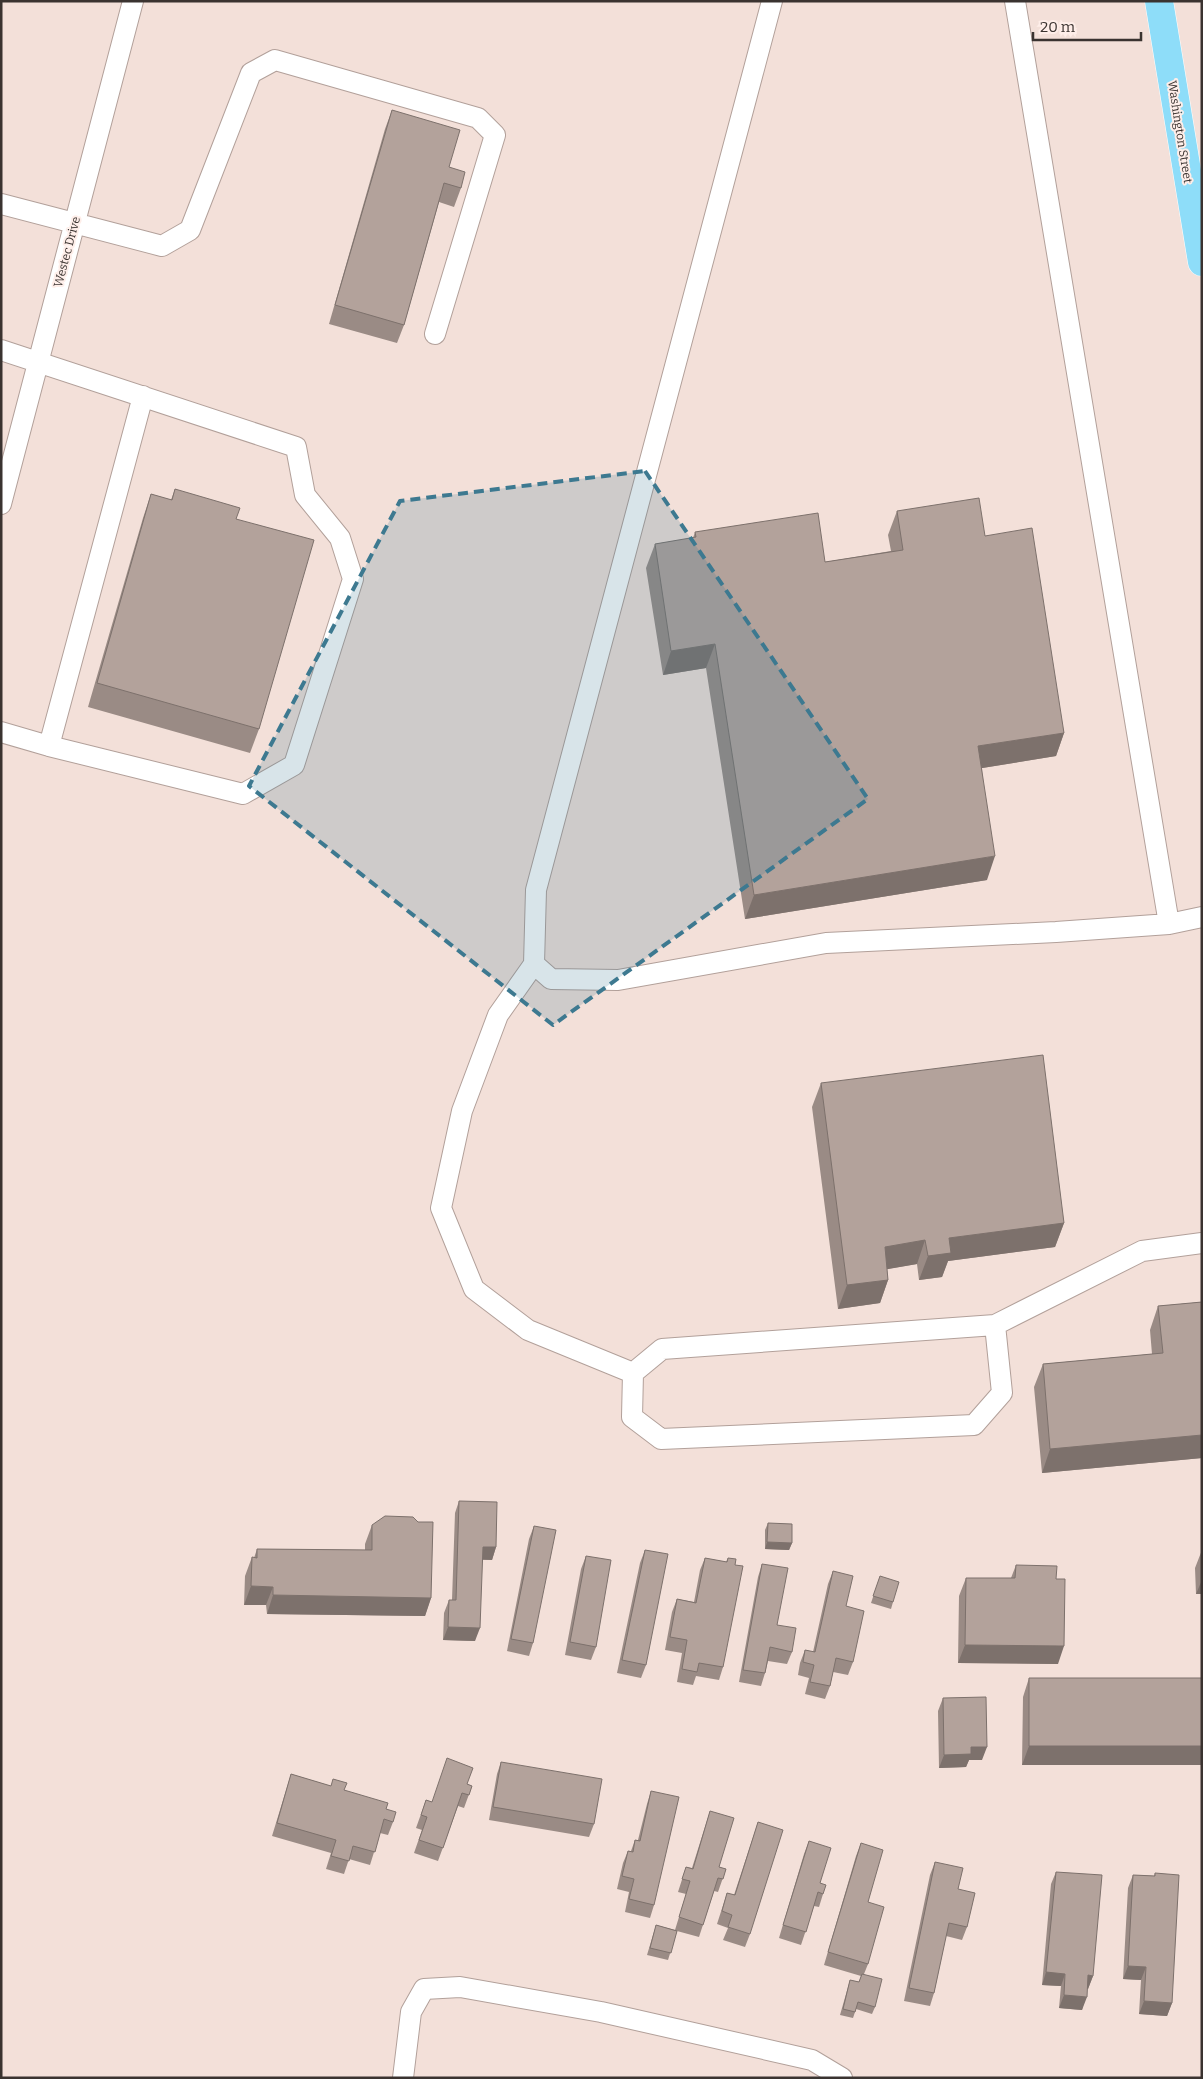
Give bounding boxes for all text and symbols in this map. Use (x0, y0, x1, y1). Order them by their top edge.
scale bar (1033, 10, 1140, 42)
text: 20 m (1040, 18, 1076, 36)
street label: Washington Street (1165, 80, 1195, 185)
street label: Westec Drive (51, 215, 83, 289)

